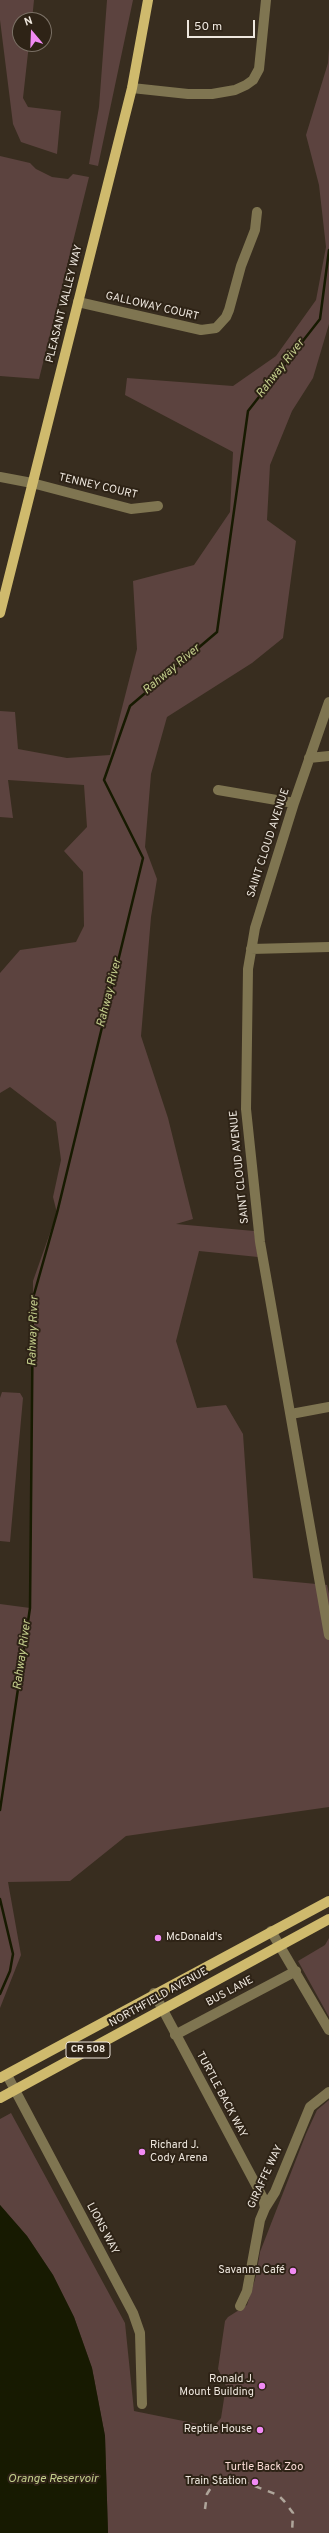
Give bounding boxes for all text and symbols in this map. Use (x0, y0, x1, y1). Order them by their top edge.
north arrow (12, 12, 52, 52)
scale bar (189, 12, 257, 38)
text: N (22, 14, 34, 30)
text: 50 m (194, 19, 222, 35)
street label: PLEASANT VALLEY WAY (44, 244, 86, 364)
street label: GALLOWAY COURT (104, 290, 200, 324)
water label: Rahway River (254, 337, 308, 401)
street label: TENNEY COURT (57, 472, 139, 502)
water label: Rahway River (140, 642, 204, 698)
street label: SAINT CLOUD AVENUE (245, 787, 293, 899)
water label: Rahway River (95, 957, 125, 1029)
street label: SAINT CLOUD AVENUE (227, 1110, 253, 1224)
water label: Rahway River (26, 1296, 42, 1366)
water label: Rahway River (11, 1619, 35, 1691)
place label: McDonald's (166, 1931, 222, 1945)
marker: McDonald's (153, 1933, 163, 1943)
street label: NORTHFIELD AVENUE (107, 1965, 211, 2031)
street label: BUS LANE (204, 1974, 256, 2010)
road number: CR 508 (66, 2042, 110, 2058)
street label: TURTLE BACK WAY (193, 2050, 249, 2140)
place label: Richard J. Cody Arena (150, 2139, 208, 2165)
street label: GIRAFFE WAY (245, 2143, 287, 2211)
marker: Richard J. Cody Arena (137, 2147, 147, 2157)
street label: LIONS WAY (83, 2201, 121, 2257)
place label: Savanna Café (218, 2264, 285, 2278)
marker: Savanna Café (288, 2266, 298, 2276)
place label: Ronald J. Mount Building (179, 2373, 254, 2399)
marker: Ronald J. Mount Building (257, 2381, 267, 2391)
place label: Reptile House (184, 2423, 252, 2437)
marker: Reptile House (255, 2425, 265, 2435)
park label: Turtle Back Zoo (225, 2461, 303, 2475)
water label: Orange Reservoir (8, 2473, 98, 2487)
place label: Train Station (185, 2475, 247, 2489)
marker: Train Station (250, 2477, 260, 2487)

